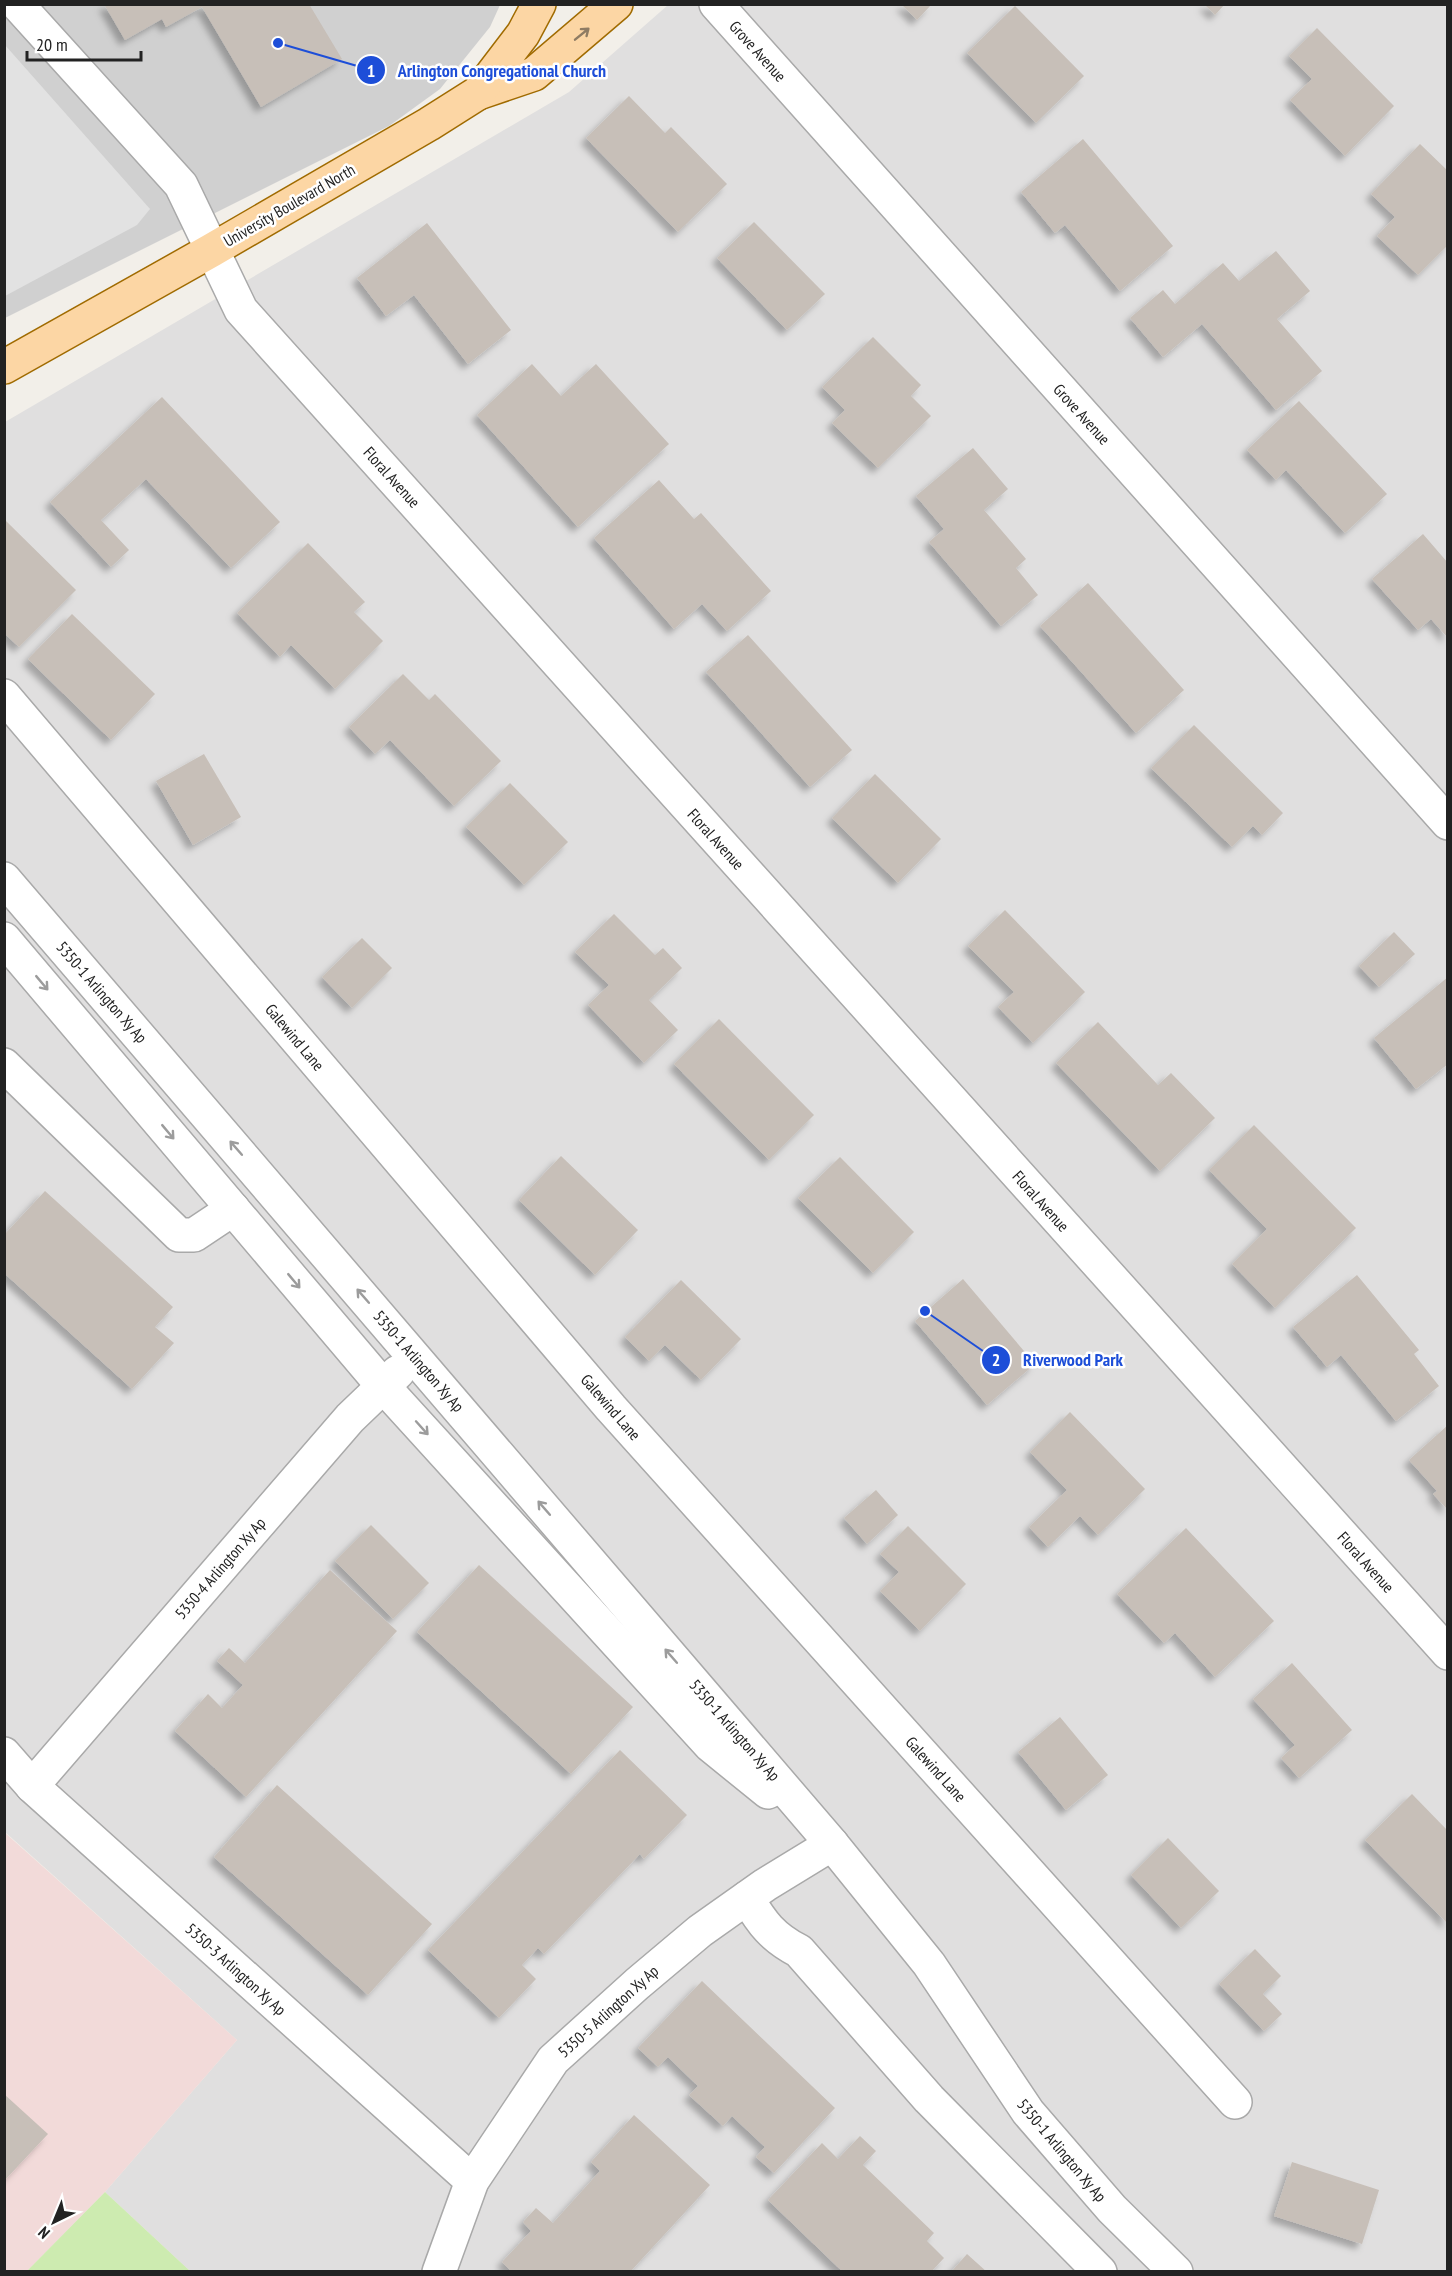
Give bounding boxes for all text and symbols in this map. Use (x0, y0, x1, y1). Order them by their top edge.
street label: Grove Avenue (725, 16, 791, 86)
scale bar (27, 24, 141, 62)
one-way arrow (574, 28, 590, 41)
text: 20 m (36, 33, 68, 56)
callout: Arlington Congregational Church (356, 52, 618, 88)
text: 1 (367, 59, 375, 82)
text: Arlington Congregational Church (397, 59, 606, 82)
street label: University Boulevard North (220, 159, 358, 251)
street label: Grove Avenue (1049, 379, 1115, 449)
street label: Floral Avenue (359, 442, 425, 512)
street label: Floral Avenue (683, 804, 749, 874)
street label: 5350-1 Arlington Xy Ap (52, 937, 152, 1047)
one-way arrow (36, 975, 49, 991)
street label: Galewind Lane (261, 999, 329, 1075)
one-way arrow (162, 1124, 175, 1140)
one-way arrow (229, 1141, 243, 1156)
street label: Floral Avenue (1008, 1166, 1074, 1236)
one-way arrow (288, 1273, 301, 1289)
one-way arrow (356, 1289, 370, 1304)
street label: 5350-1 Arlington Xy Ap (369, 1306, 469, 1416)
callout: Riverwood Park (981, 1342, 1135, 1378)
text: 2 (992, 1348, 1000, 1371)
text: Riverwood Park (1023, 1348, 1123, 1371)
street label: Galewind Lane (577, 1370, 645, 1444)
one-way arrow (415, 1421, 429, 1436)
one-way arrow (537, 1501, 551, 1516)
street label: 5350-4 Arlington Xy Ap (170, 1513, 270, 1623)
street label: Floral Avenue (1333, 1527, 1399, 1597)
one-way arrow (664, 1649, 678, 1664)
street label: 5350-1 Arlington Xy Ap (685, 1675, 785, 1785)
street label: Galewind Lane (901, 1732, 971, 1806)
street label: 5350-3 Arlington Xy Ap (182, 1919, 290, 2019)
street label: 5350-5 Arlington Xy Ap (554, 1961, 662, 2061)
street label: 5350-1 Arlington Xy Ap (1013, 2094, 1111, 2206)
north arrow (24, 2192, 84, 2252)
text: N (34, 2223, 54, 2243)

